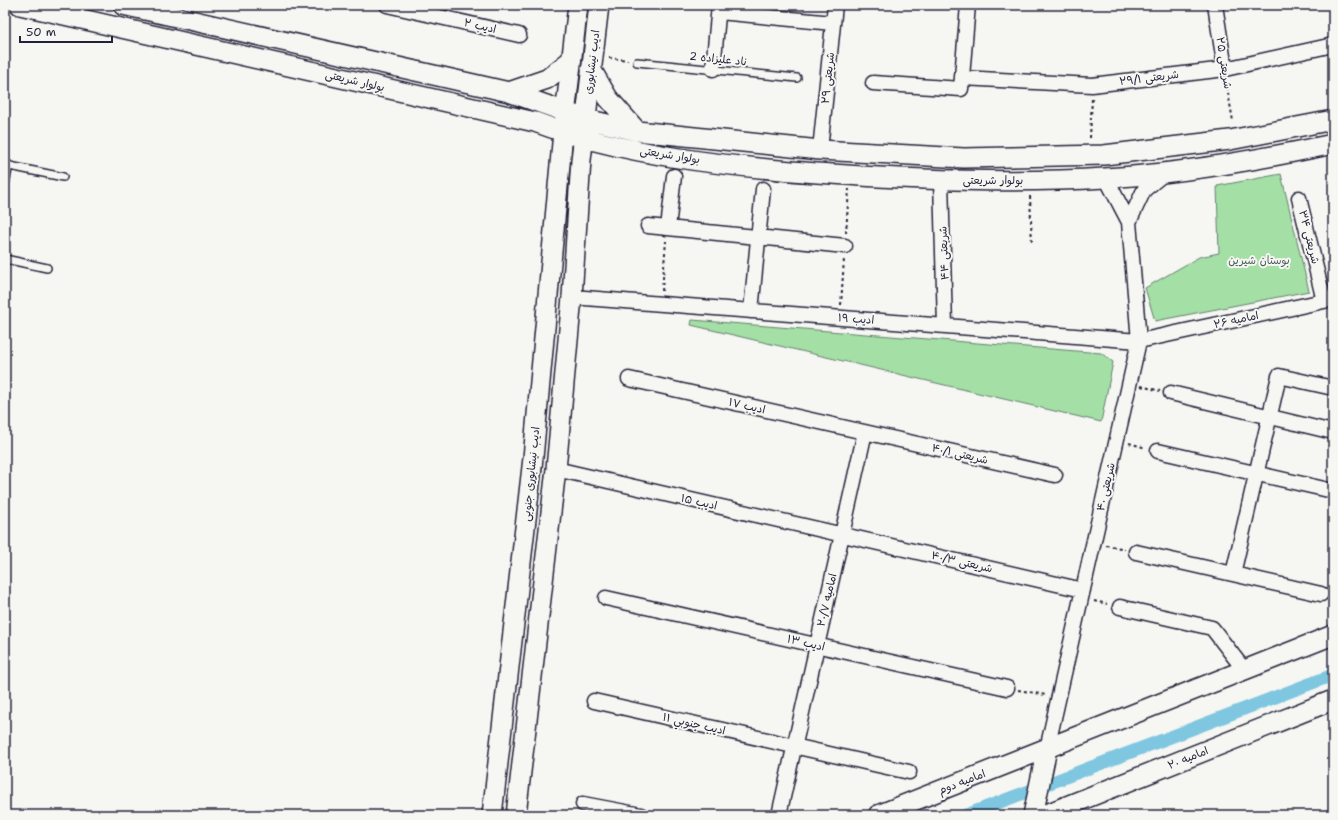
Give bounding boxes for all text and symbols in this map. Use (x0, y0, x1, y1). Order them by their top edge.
street label: ادیب ۲ (462, 15, 498, 37)
scale bar (20, 18, 112, 44)
text: 50 m (26, 24, 56, 40)
street label: ادیب نیشابوری (581, 29, 603, 95)
street label: شریعتی ۲۵ (1212, 36, 1236, 90)
street label: ناد علیزاده 2 (689, 49, 747, 69)
street label: شریعتی ۲۹ (818, 51, 838, 105)
street label: بولوار شریعتی (324, 67, 386, 95)
street label: شریعتی ۲۹/۱ (1118, 67, 1180, 89)
street label: بولوار شریعتی (639, 143, 701, 167)
street label: بولوار شریعتی (963, 173, 1023, 188)
street label: شریعتی ۳۴ (1295, 209, 1323, 265)
street label: شریعتی ۴۴ (936, 226, 952, 280)
park label: بوستان شیرین (1228, 253, 1290, 268)
street label: امامیه ۲۶ (1212, 308, 1260, 332)
street label: ادیب ۱۹ (837, 310, 875, 328)
street label: ادیب ۱۷ (727, 395, 767, 417)
street label: ادیب نیشابوری جنوبی (519, 426, 543, 522)
street label: شریعتی ۴۰/۱ (930, 440, 990, 468)
street label: شریعتی ۴۰ (1093, 461, 1119, 513)
street label: ادیب ۱۵ (679, 491, 719, 513)
street label: شریعتی ۴۰/۳ (930, 548, 994, 576)
street label: امامیه ۲۰/۷ (814, 572, 840, 628)
street label: ادیب ۱۳ (786, 631, 826, 655)
street label: ادیب جنوبي ١١ (660, 709, 727, 741)
street label: امامیه ۲۰ (1165, 743, 1211, 773)
street label: امامیه دوم (936, 766, 988, 799)

